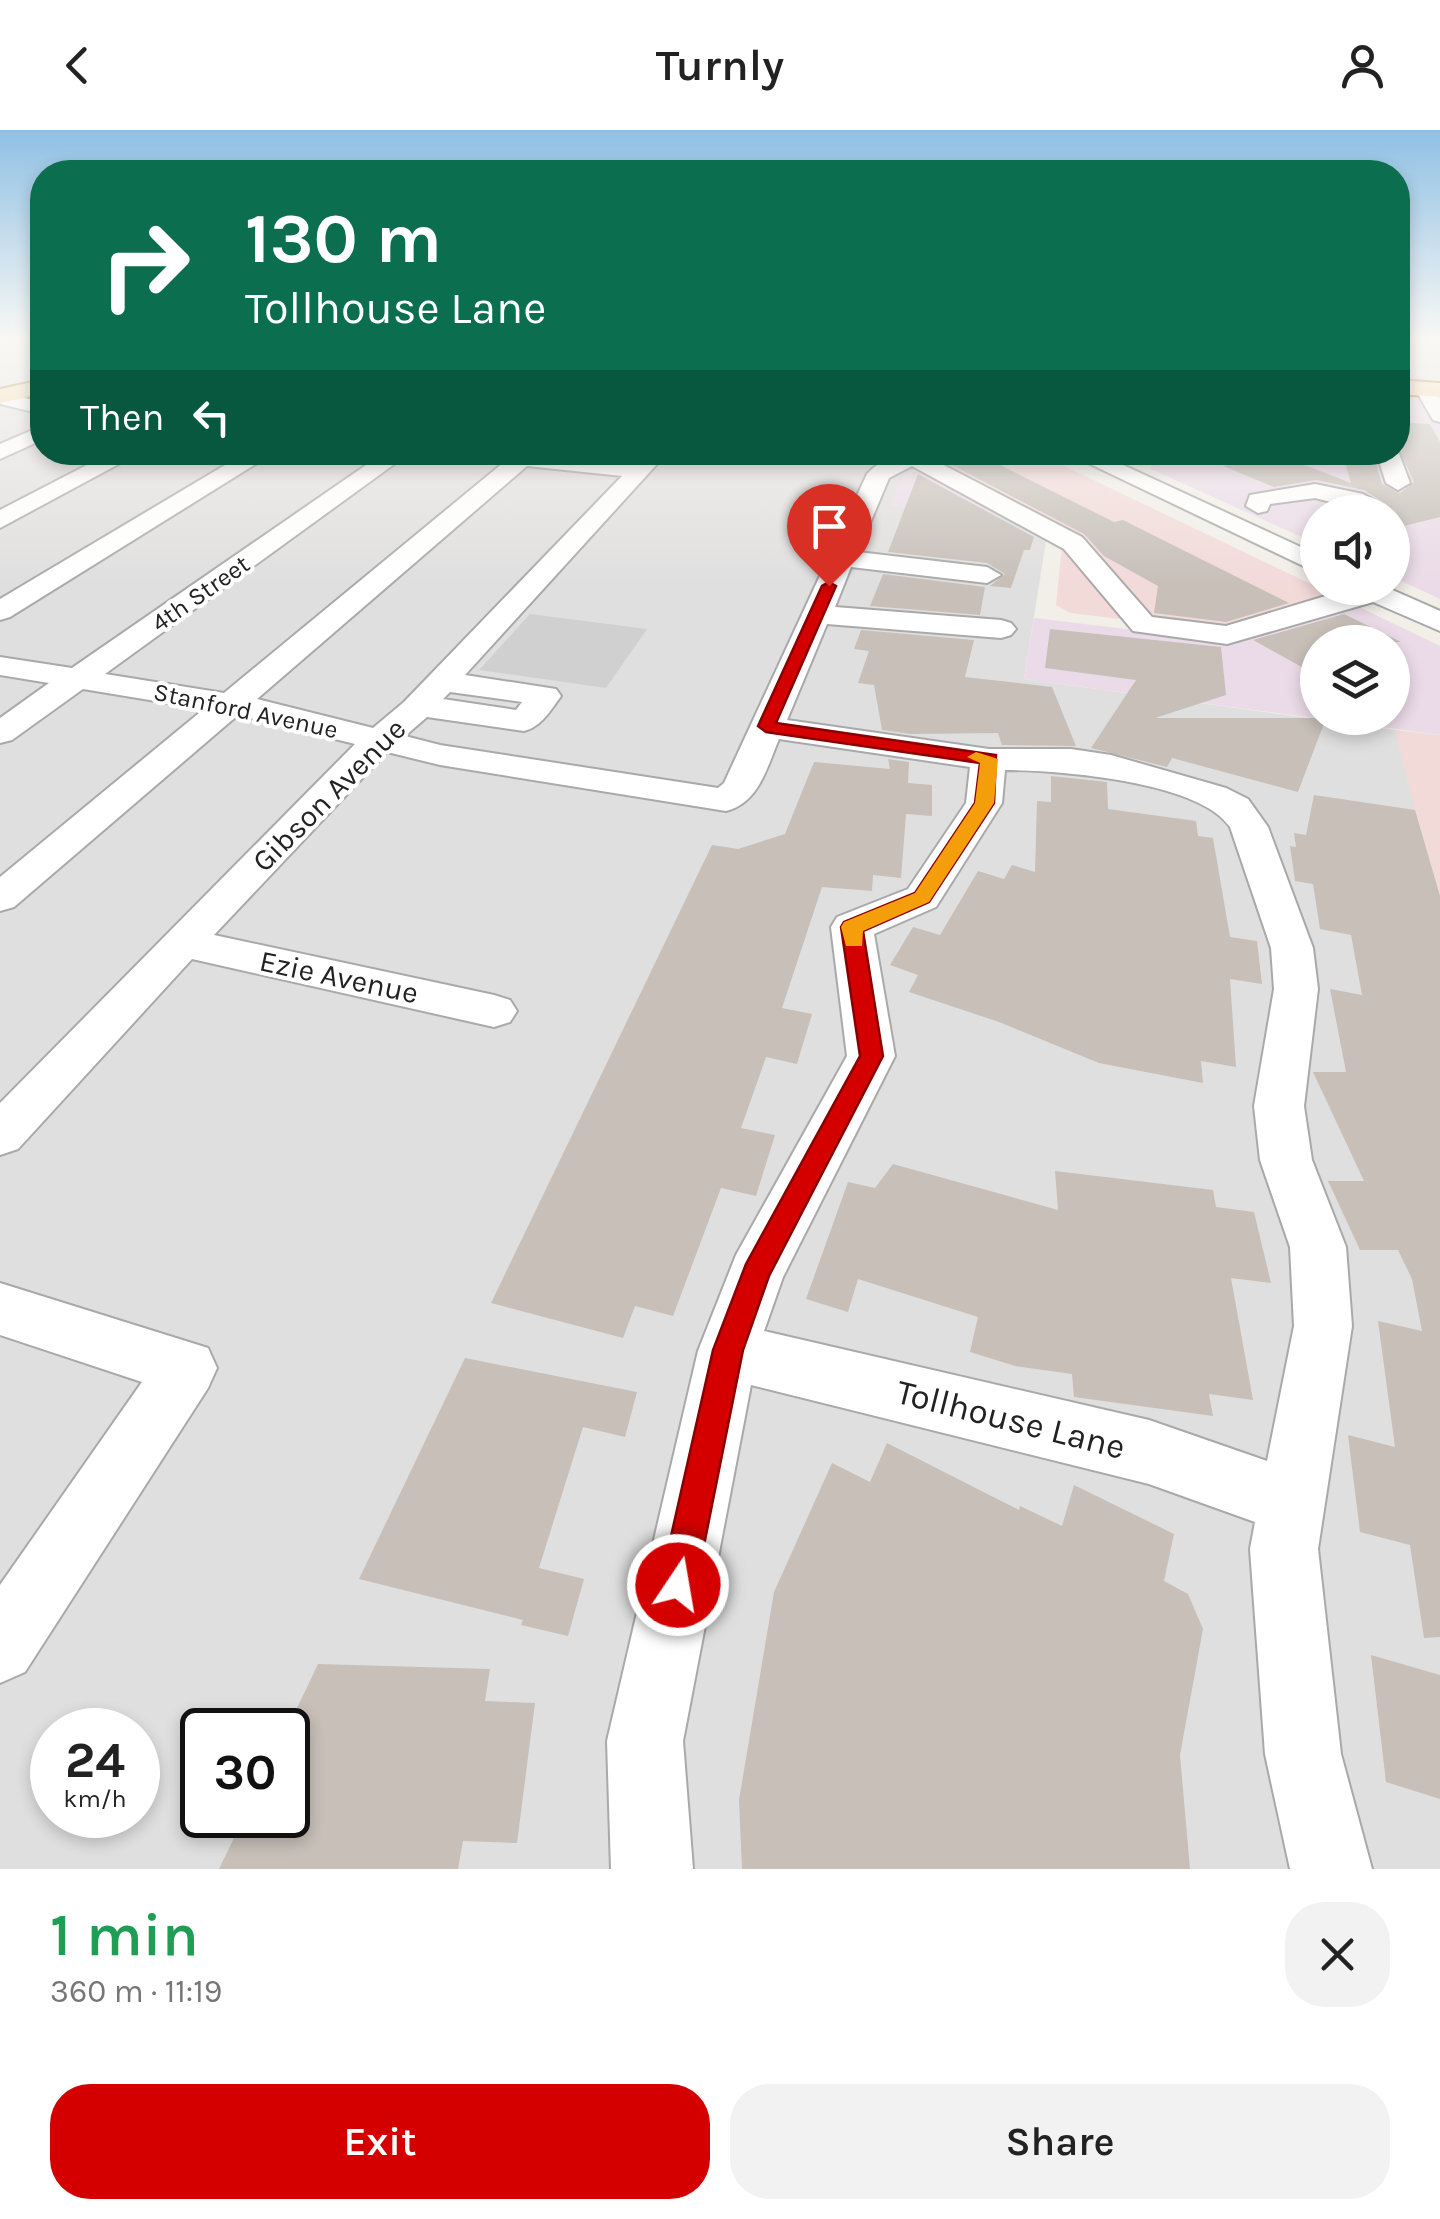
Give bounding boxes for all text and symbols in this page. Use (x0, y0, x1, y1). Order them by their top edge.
icon: back (50, 38, 105, 93)
icon: person (1335, 38, 1390, 93)
text: Turnly (656, 39, 784, 91)
text: 130 m (245, 198, 442, 280)
icon: right (80, 200, 210, 330)
text: Tollhouse Lane (245, 282, 546, 334)
icon: left (184, 390, 239, 445)
text: Then (80, 395, 164, 440)
pin (787, 484, 872, 587)
map controls (1300, 495, 1410, 735)
button: sound (1300, 495, 1410, 605)
icon: arrive (802, 499, 857, 554)
street label: 4th Street (146, 549, 255, 638)
button: layers (1300, 625, 1410, 735)
street label: Stanford Avenue (151, 677, 341, 744)
street label: Gibson Avenue (245, 711, 413, 879)
street label: Ezie Avenue (256, 943, 422, 1011)
street label: Tollhouse Lane (892, 1371, 1130, 1468)
position arrow (626, 1533, 730, 1637)
speed limit sign: 30 (180, 1708, 310, 1838)
text: 24 (65, 1731, 125, 1790)
text: km/h (63, 1784, 127, 1813)
text: 1 min (50, 1900, 199, 1970)
button: close (1285, 1902, 1390, 2007)
text: 360 m · 11:19 (50, 1973, 222, 2010)
button: Exit (50, 2084, 710, 2199)
button: Share (730, 2084, 1390, 2199)

